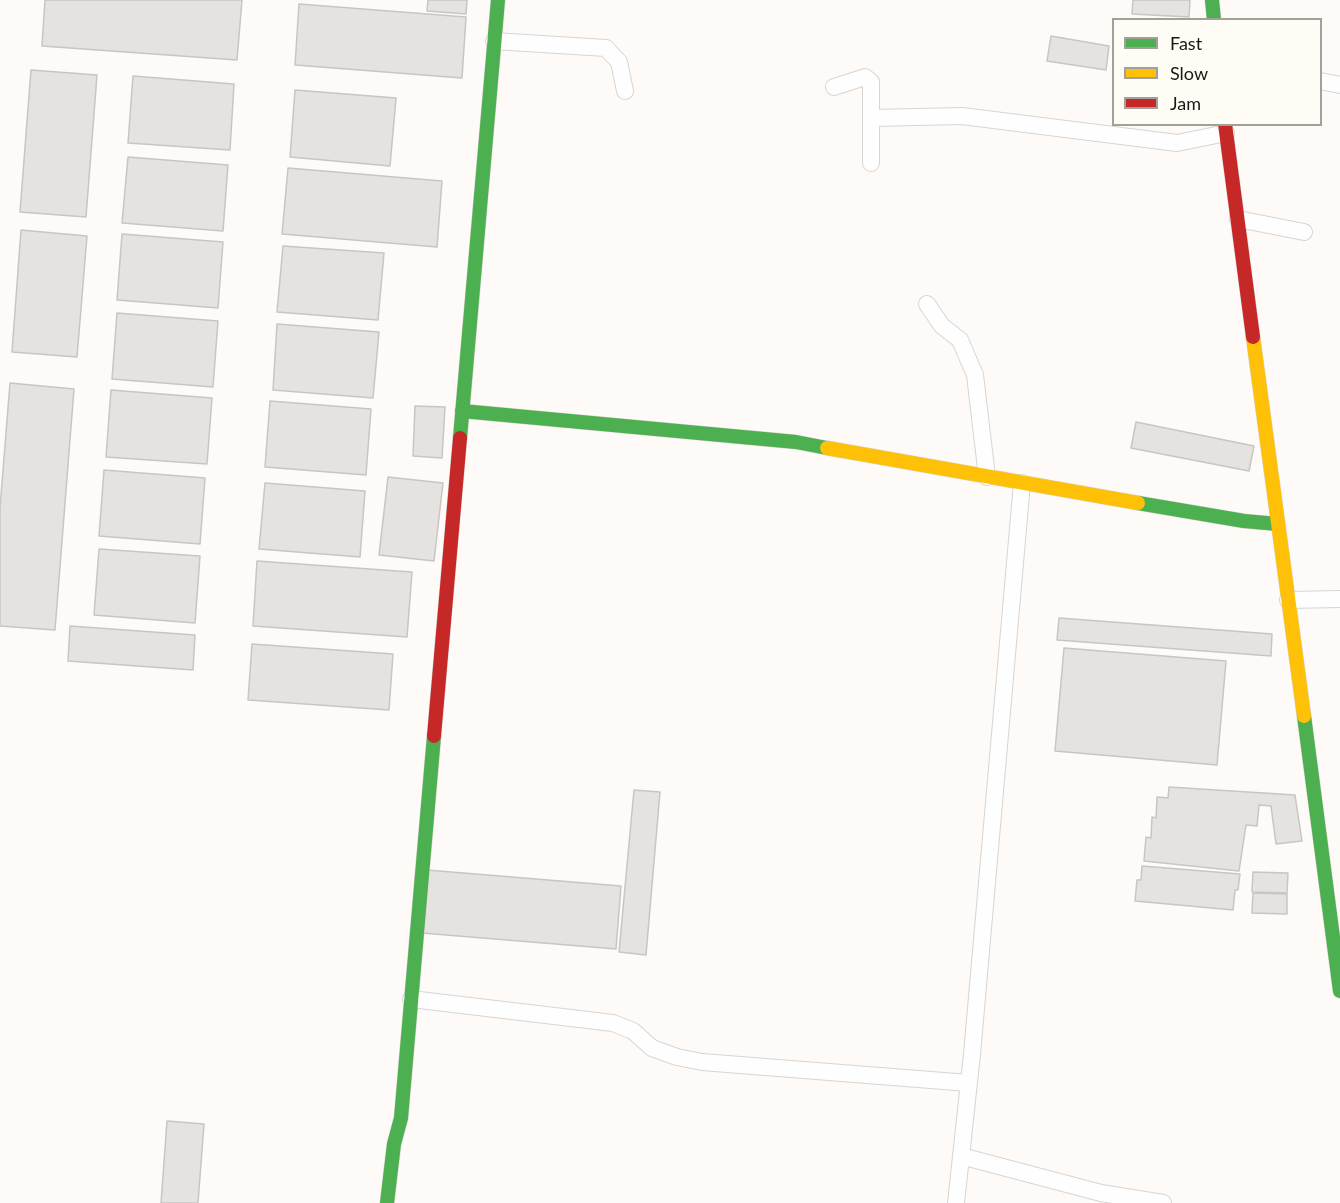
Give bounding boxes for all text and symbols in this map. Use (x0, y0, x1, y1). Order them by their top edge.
legend (1112, 18, 1322, 126)
text: Fast (1170, 32, 1202, 54)
text: Slow (1170, 62, 1208, 84)
text: Jam (1170, 92, 1201, 114)

